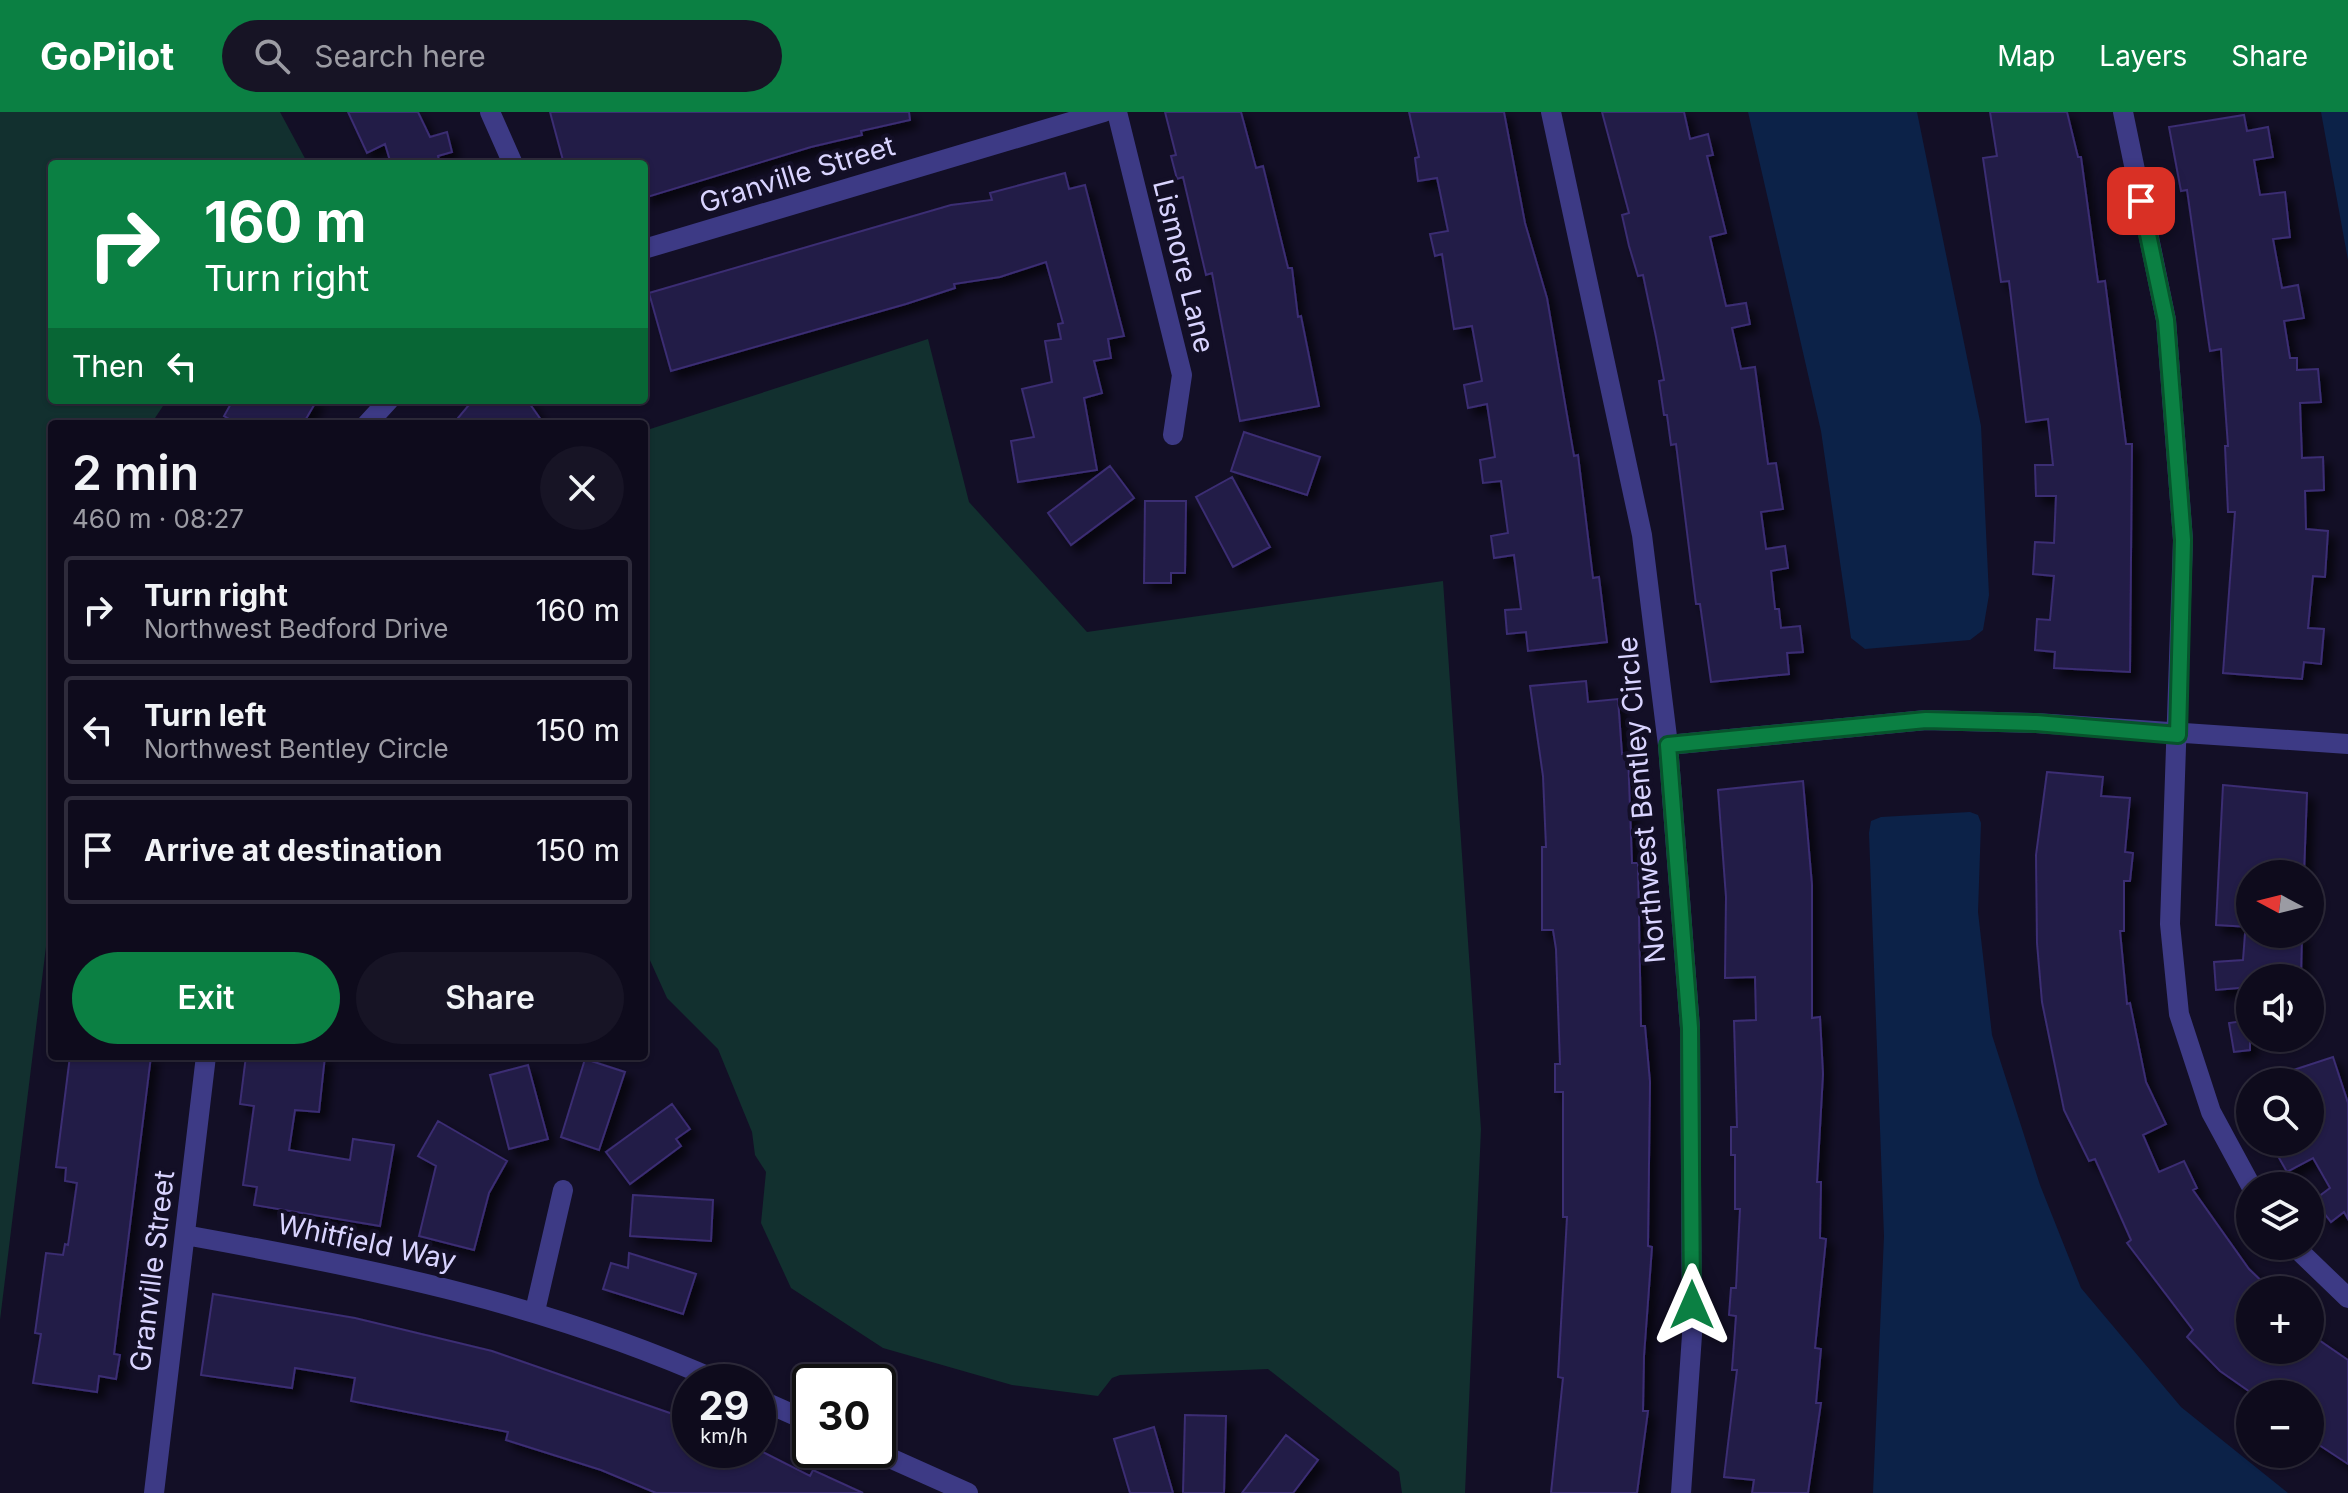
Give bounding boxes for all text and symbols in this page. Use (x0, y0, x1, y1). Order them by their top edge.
search box (222, 20, 782, 92)
text: GoPilot (40, 33, 174, 79)
icon: search (250, 34, 294, 78)
text: Search here (314, 38, 486, 74)
text: Map (1997, 39, 2055, 73)
text: Layers (2099, 39, 2187, 73)
text: Share (2231, 39, 2308, 73)
street label: Granville Street (695, 128, 899, 220)
pin (2107, 167, 2175, 235)
street label: Lismore Lane (1146, 176, 1222, 356)
icon: arrive (2119, 179, 2163, 223)
text: 160 m (204, 188, 367, 256)
icon: right (72, 192, 176, 296)
text: Turn right (204, 256, 369, 300)
icon: left (160, 344, 204, 388)
text: Then (72, 348, 144, 384)
text: 2 min (72, 443, 199, 502)
button: close (540, 446, 624, 530)
text: 460 m · 08:27 (72, 503, 244, 534)
text: Turn right (144, 577, 288, 613)
icon: right (76, 588, 120, 632)
text: 160 m (536, 592, 620, 628)
text: Northwest Bedford Drive (144, 613, 448, 644)
street label: Northwest Bentley Circle (1610, 635, 1672, 965)
text: Turn left (144, 697, 266, 733)
icon: left (76, 708, 120, 752)
text: 150 m (536, 712, 620, 748)
text: Northwest Bentley Circle (144, 733, 449, 764)
icon: arrive (76, 828, 120, 872)
text: Arrive at destination (144, 832, 442, 868)
text: 150 m (536, 832, 620, 868)
north arrow (2236, 860, 2324, 948)
map controls (2236, 860, 2324, 1468)
button: Exit (72, 952, 340, 1044)
button: Share (356, 952, 624, 1044)
button: sound (2236, 964, 2324, 1052)
button: search (2236, 1068, 2324, 1156)
street label: Granville Street (123, 1168, 181, 1374)
button: layers (2236, 1172, 2324, 1260)
street label: Whitfield Way (275, 1206, 459, 1278)
position arrow (1650, 1263, 1734, 1347)
button: + (2236, 1276, 2324, 1364)
speed limit sign: 30 (792, 1364, 896, 1468)
button: − (2236, 1380, 2324, 1468)
text: 29 (698, 1381, 750, 1430)
text: km/h (700, 1424, 748, 1448)

